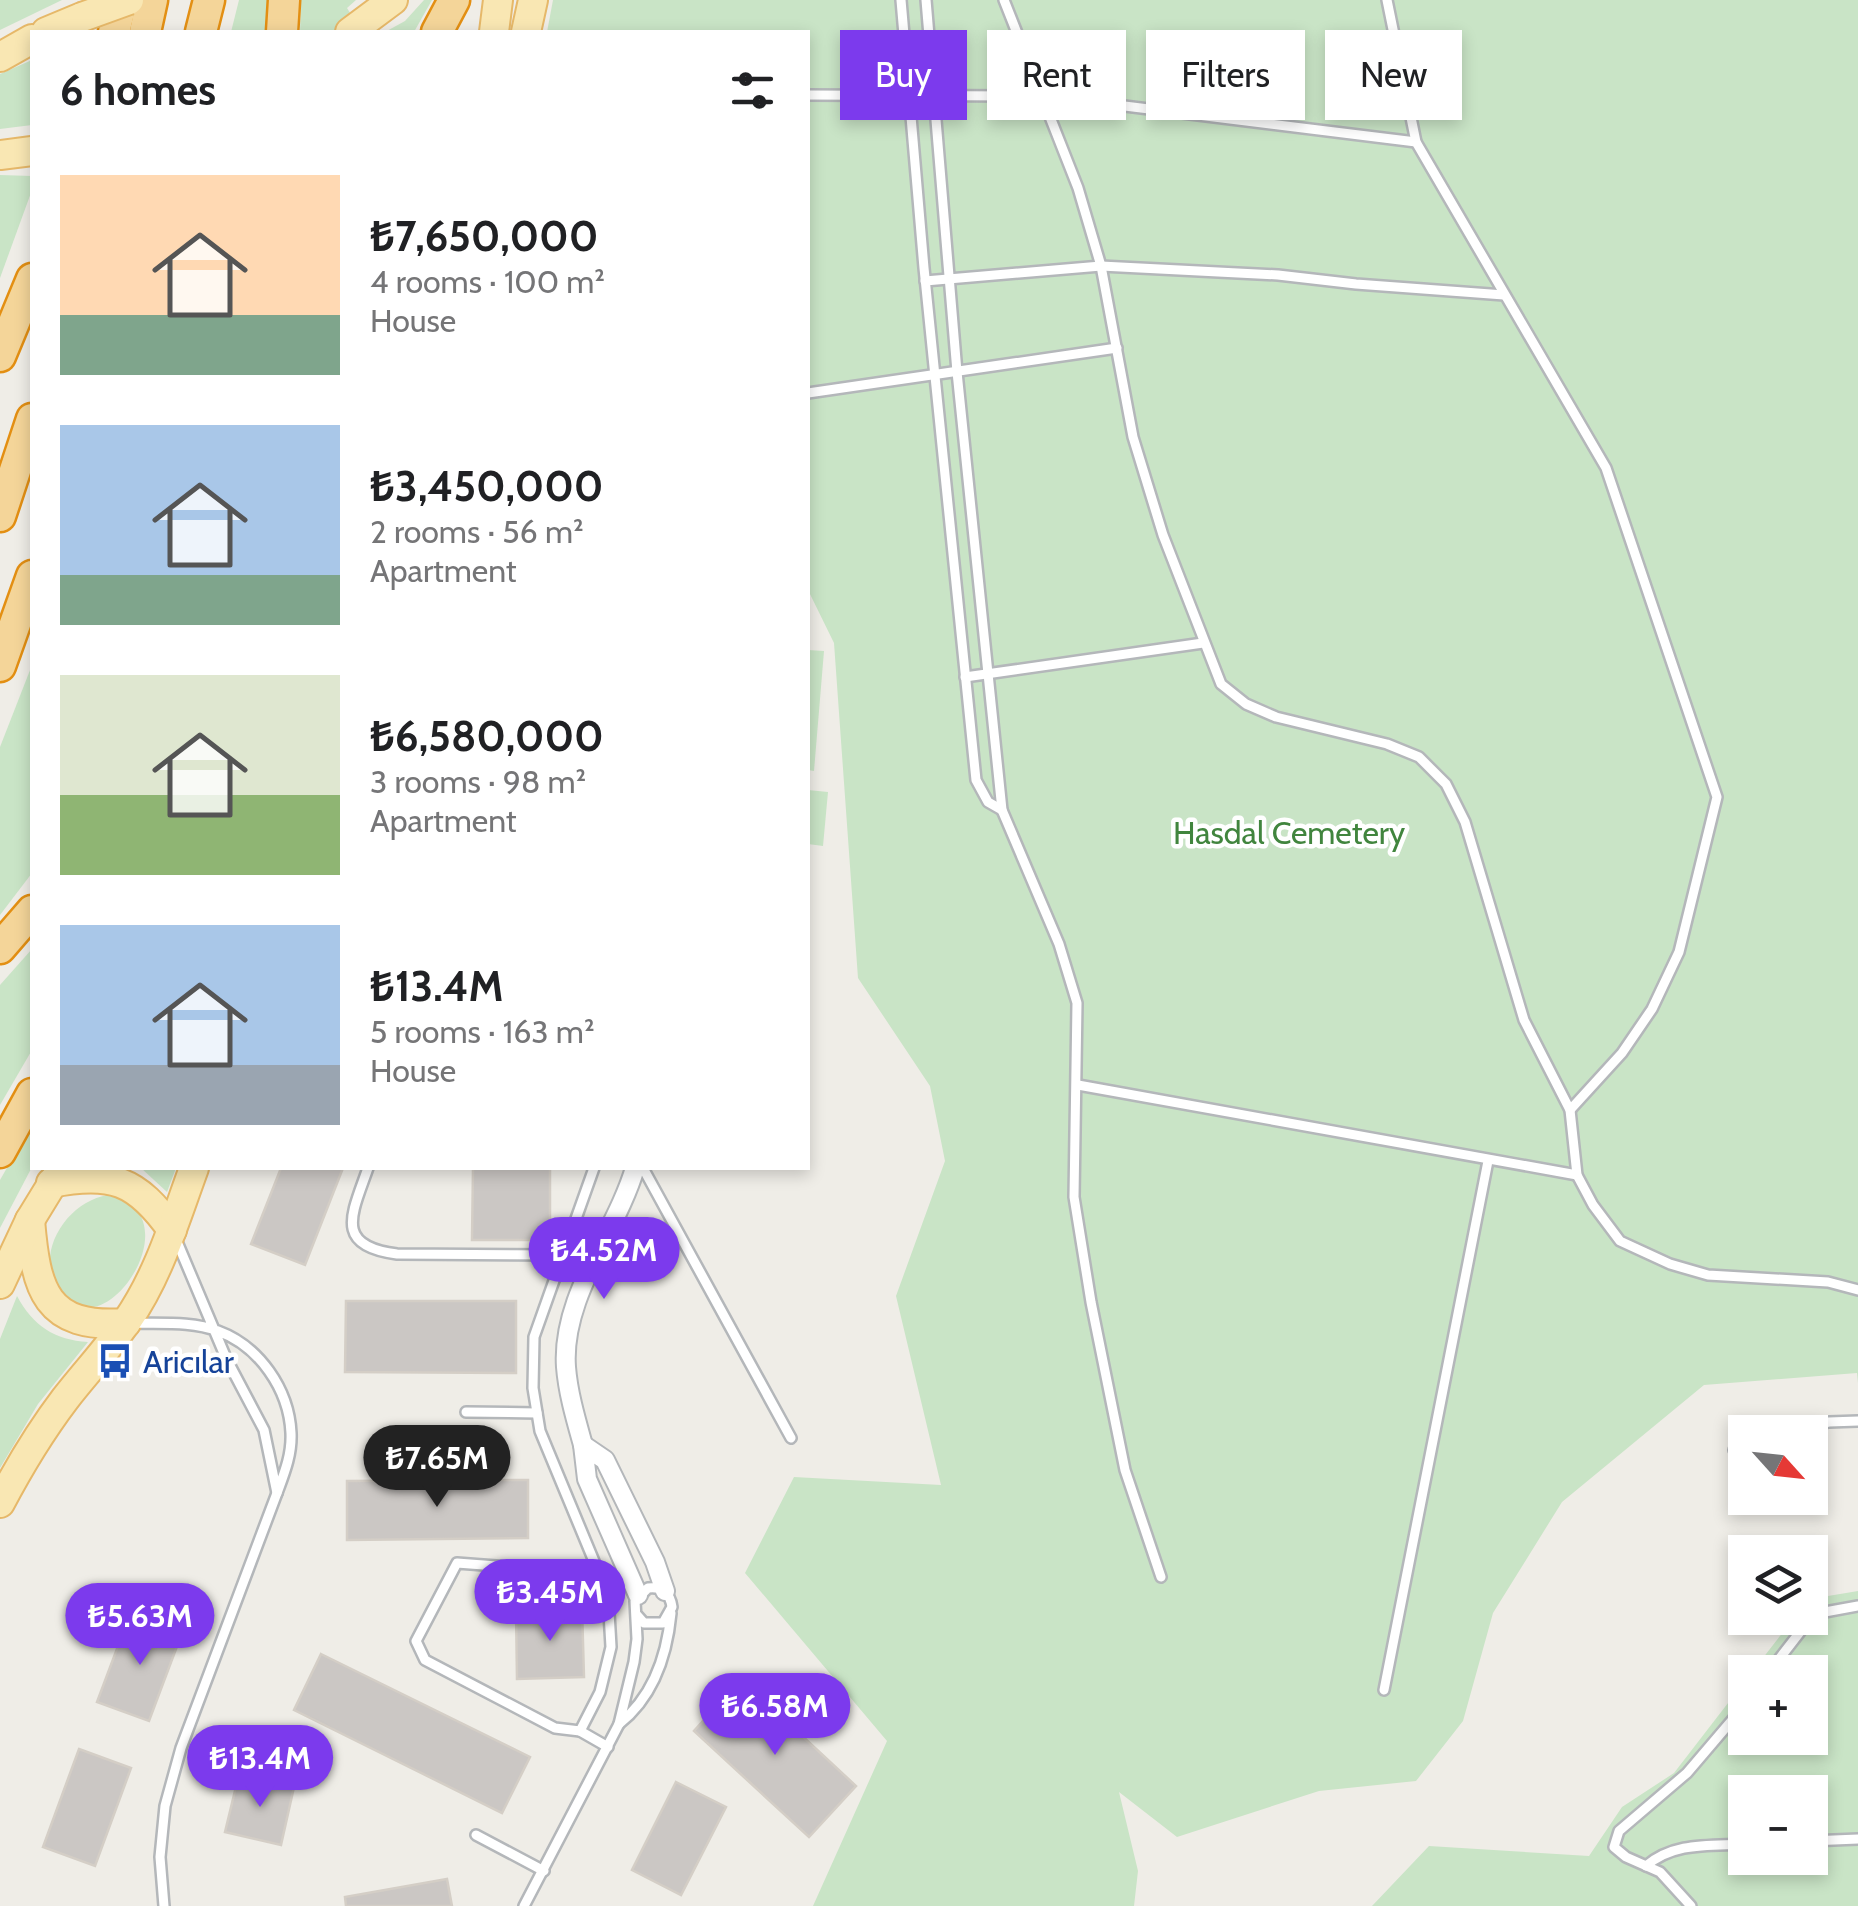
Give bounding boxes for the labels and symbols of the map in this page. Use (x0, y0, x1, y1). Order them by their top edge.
park label: Hasdal Cemetery (1173, 813, 1405, 852)
pin: ₺4.52M (523, 1217, 685, 1302)
bus stop icon: Aricılar (96, 1342, 134, 1380)
place label: Aricılar (143, 1342, 235, 1381)
north arrow (1728, 1415, 1828, 1515)
pin: ₺7.65M (356, 1425, 518, 1510)
pin: ₺3.45M (469, 1559, 631, 1644)
pin: ₺5.63M (59, 1583, 221, 1668)
pin: ₺6.58M (694, 1673, 856, 1758)
pin: ₺13.4M (179, 1725, 341, 1810)

